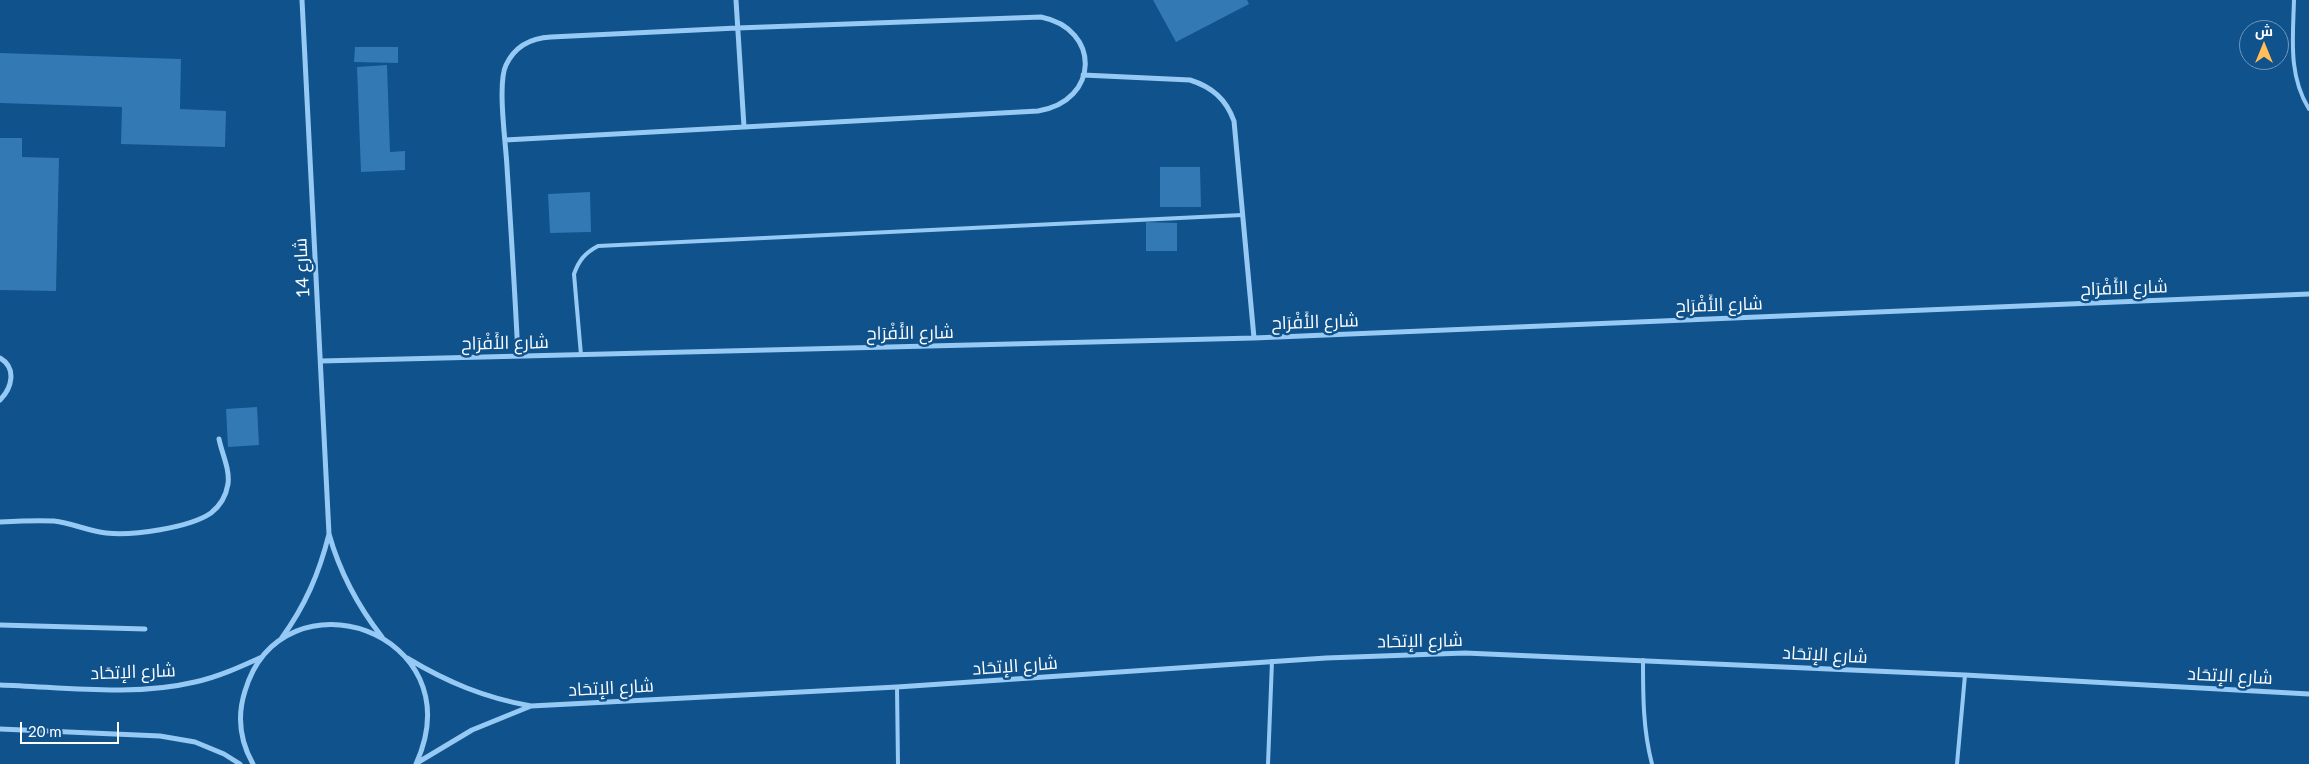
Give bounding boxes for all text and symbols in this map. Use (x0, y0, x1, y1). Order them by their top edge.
north arrow (2239, 20, 2289, 70)
text: ش (2255, 22, 2273, 39)
street label: شارع 14 (290, 237, 314, 299)
street label: شارع الأَفْرَاح (2080, 276, 2168, 300)
street label: شارع الأَفْرَاح (1675, 293, 1763, 317)
street label: شارع الأَفْرَاح (1271, 310, 1359, 334)
street label: شارع الأَفْرَاح (866, 321, 954, 345)
street label: شارع الأَفْرَاح (461, 331, 549, 355)
street label: شارع الإتحَاد (1377, 629, 1463, 653)
street label: شارع الإتحَاد (1782, 642, 1868, 668)
street label: شارع الإتحَاد (972, 652, 1058, 680)
street label: شارع الإتحَاد (90, 660, 176, 684)
street label: شارع الإتحَاد (2187, 663, 2273, 689)
street label: شارع الإتحَاد (568, 675, 654, 701)
scale bar (22, 712, 121, 744)
text: 20 m (28, 722, 62, 740)

